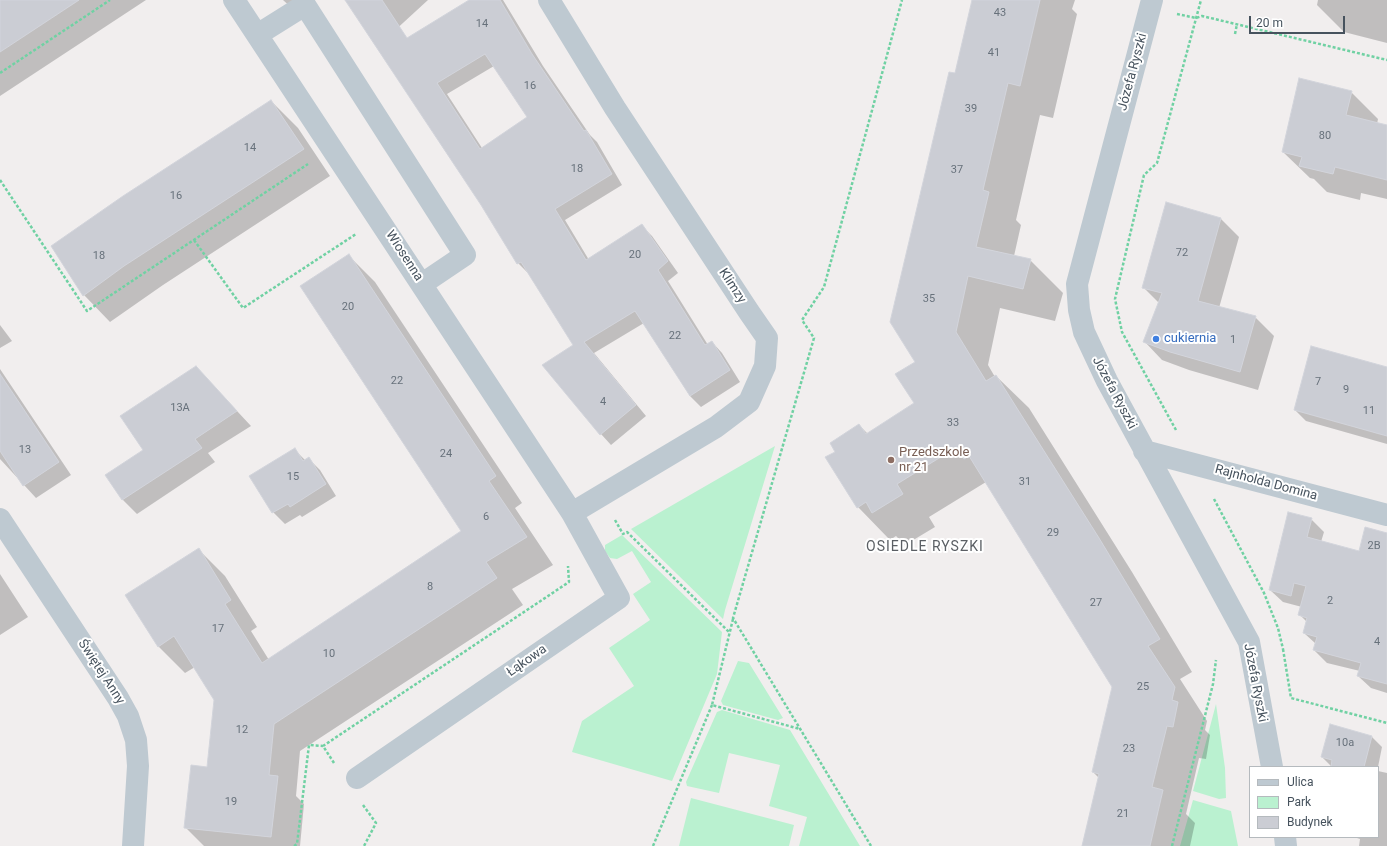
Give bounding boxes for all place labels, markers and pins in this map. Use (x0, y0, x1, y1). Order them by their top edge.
place label: cukiernia (1164, 331, 1216, 347)
marker: cukiernia (1151, 334, 1161, 344)
place label: Przedszkole nr 21 (899, 445, 969, 476)
marker: Przedszkole nr 21 (886, 455, 896, 465)

